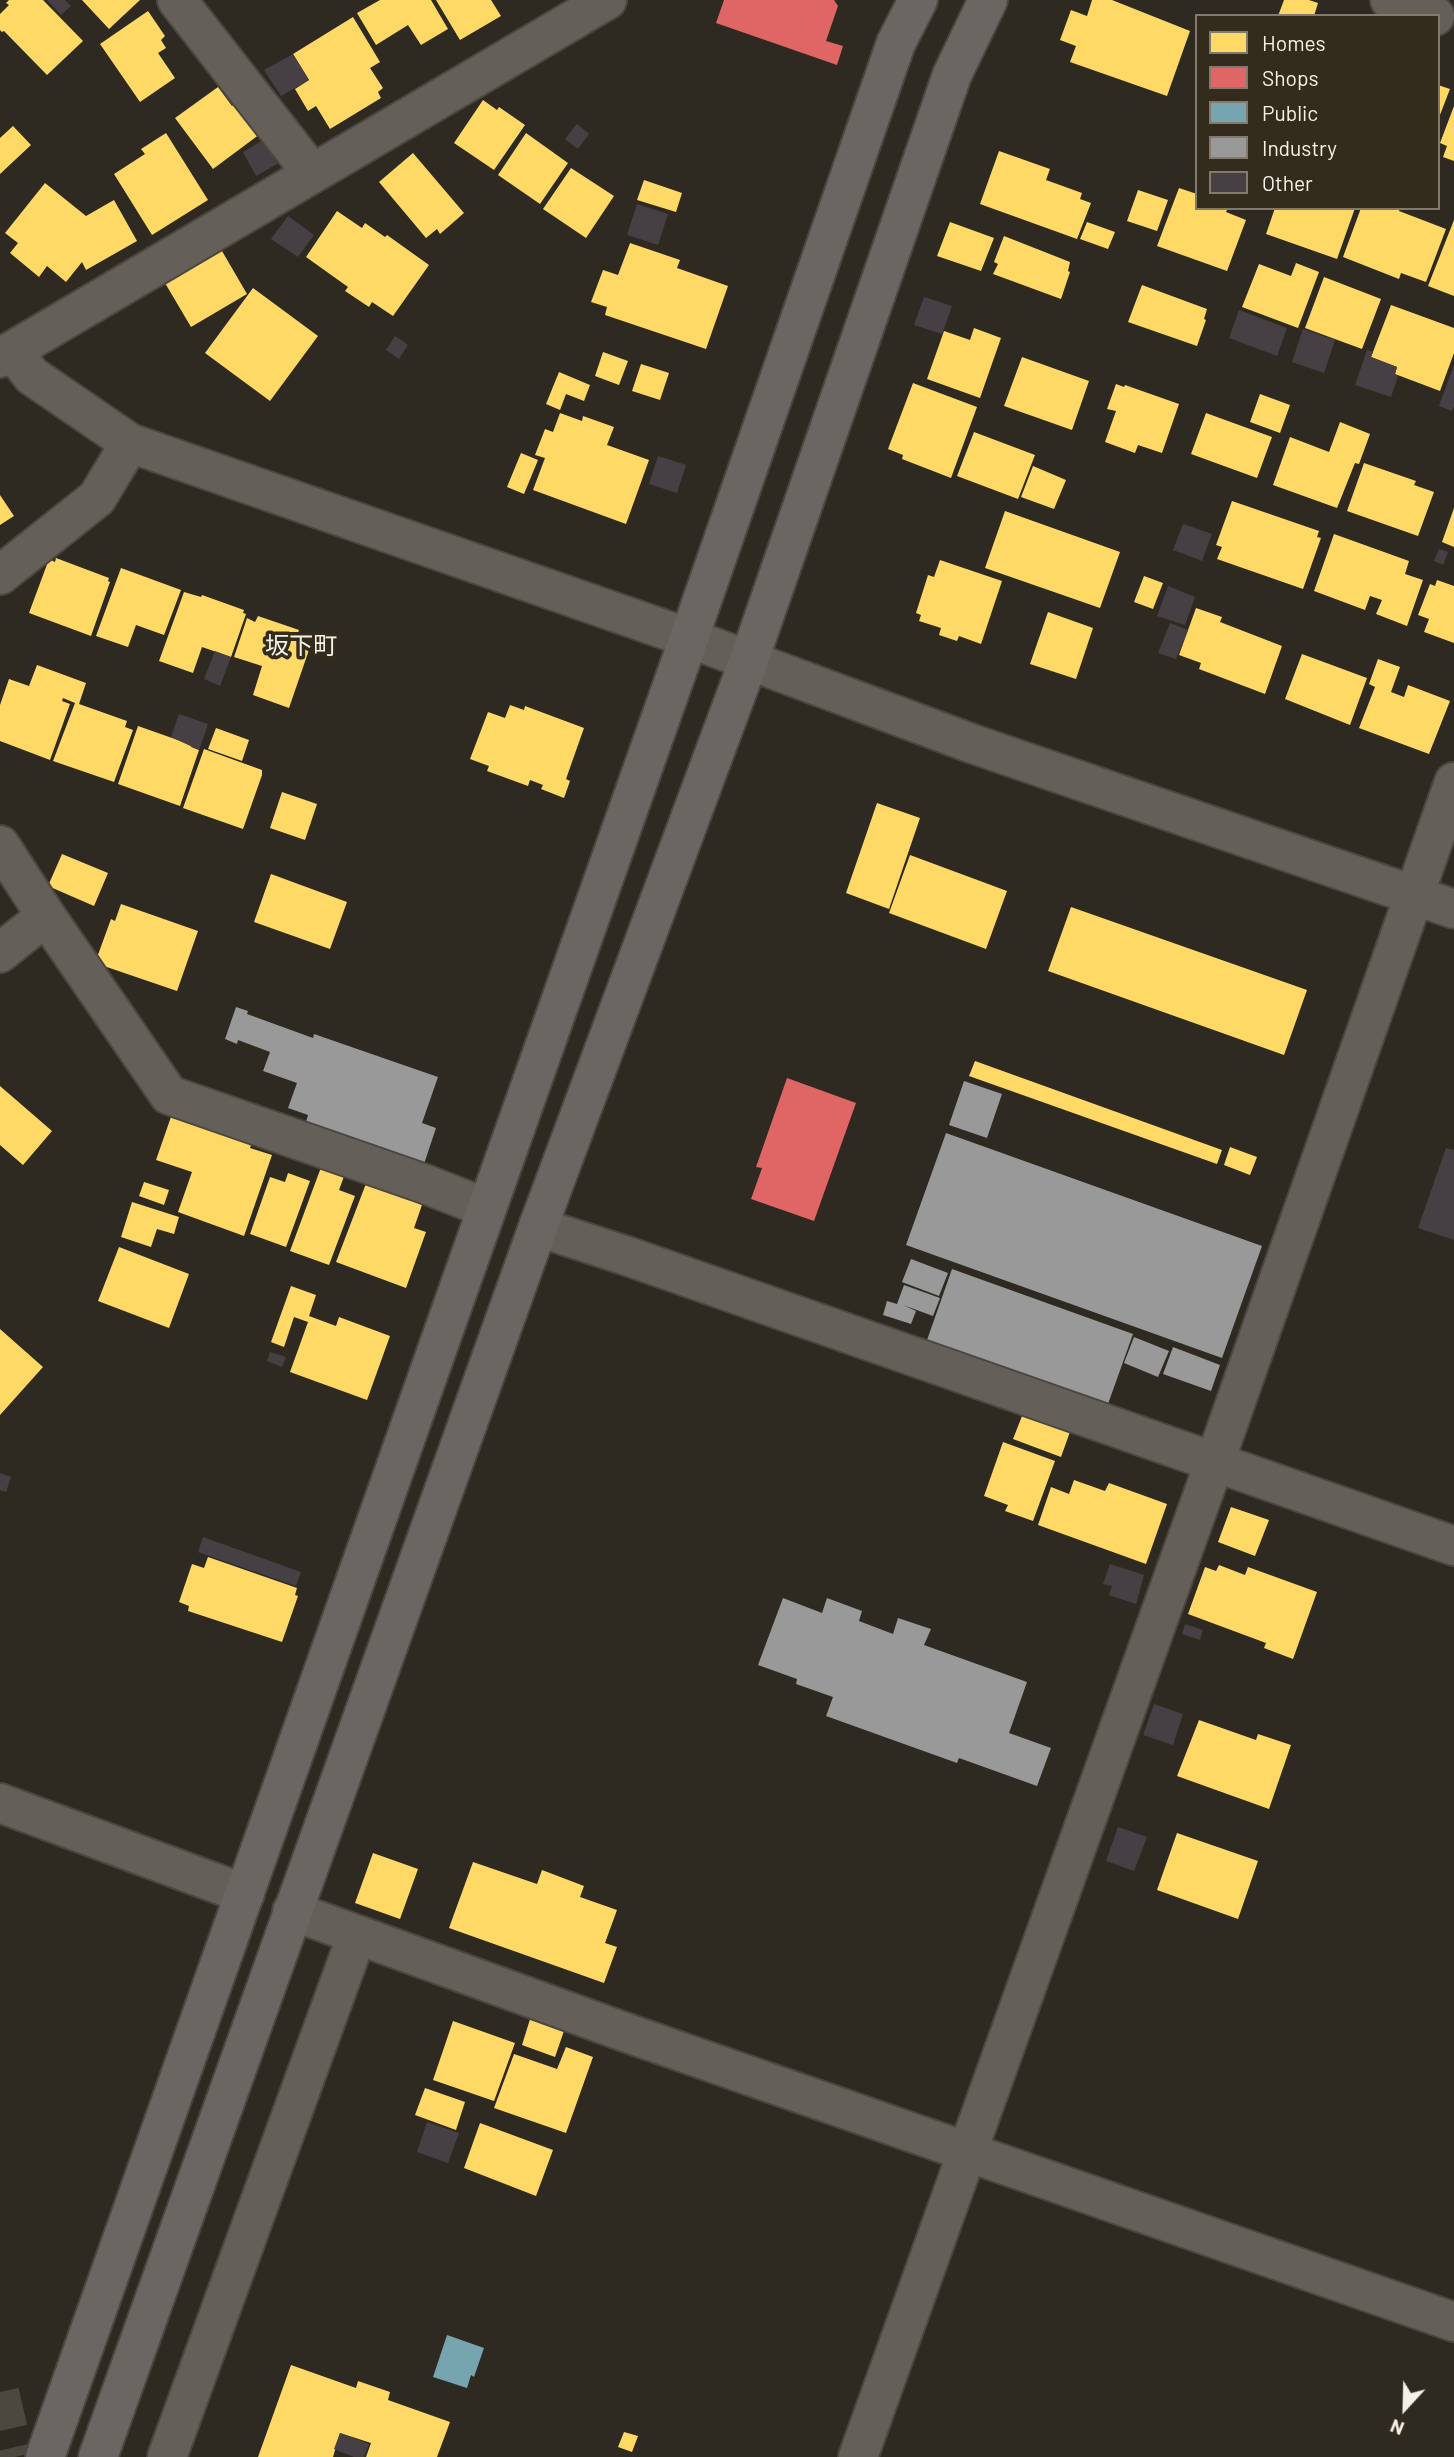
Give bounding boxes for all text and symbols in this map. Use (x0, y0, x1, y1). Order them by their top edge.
legend (1195, 14, 1440, 210)
text: Homes (1262, 30, 1326, 55)
text: Shops (1262, 65, 1319, 90)
text: Public (1262, 100, 1318, 125)
text: Industry (1262, 135, 1337, 160)
text: Other (1262, 170, 1313, 195)
district label: 坂下町 (265, 632, 337, 660)
north arrow (1370, 2373, 1440, 2443)
text: N (1387, 2415, 1407, 2441)

